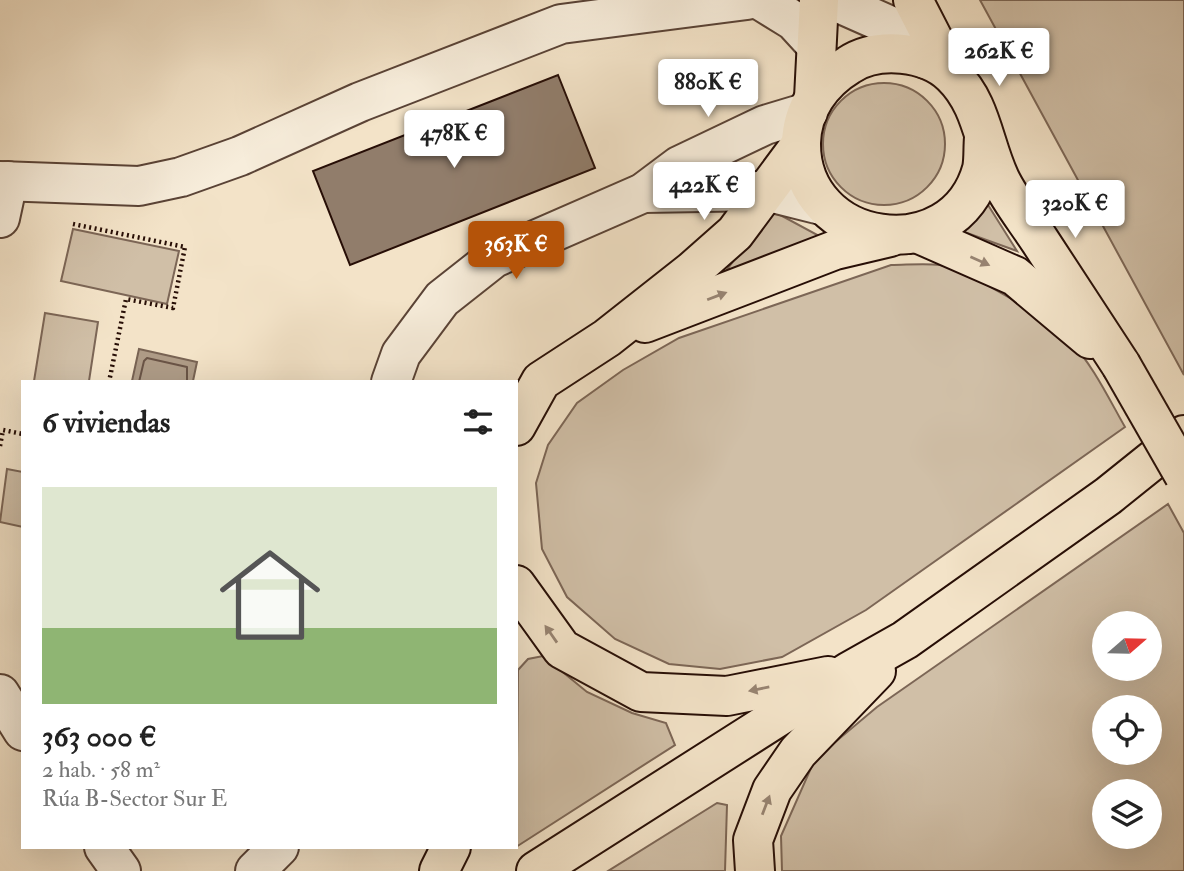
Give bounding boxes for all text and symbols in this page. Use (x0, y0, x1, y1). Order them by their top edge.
pin: 262K € (942, 28, 1056, 88)
text: 262K € (964, 36, 1034, 65)
pin: 880K € (651, 60, 765, 119)
text: 880K € (674, 67, 742, 96)
pin: 478K € (397, 110, 511, 170)
text: 478K € (420, 118, 488, 147)
pin: 422K € (647, 162, 761, 222)
text: 422K € (669, 170, 739, 199)
pin: 320K € (1018, 180, 1132, 240)
text: 320K € (1042, 188, 1108, 217)
pin: 363K € (459, 222, 573, 281)
text: 363K € (484, 229, 548, 258)
one-way arrow (969, 255, 990, 266)
one-way arrow (706, 290, 727, 301)
icon: filters (459, 403, 497, 441)
text: 6 viviendas (42, 404, 170, 441)
icon: home (207, 532, 333, 658)
north arrow (1092, 611, 1162, 681)
map controls (1092, 611, 1162, 849)
one-way arrow (544, 625, 558, 643)
one-way arrow (748, 684, 770, 695)
button: locate (1092, 695, 1162, 765)
text: 363 000 € (42, 718, 156, 755)
text: 2 hab. · 58 m² (42, 755, 160, 784)
button: layers (1092, 779, 1162, 849)
text: Rúa B-Sector Sur E (42, 784, 227, 813)
one-way arrow (760, 795, 771, 816)

